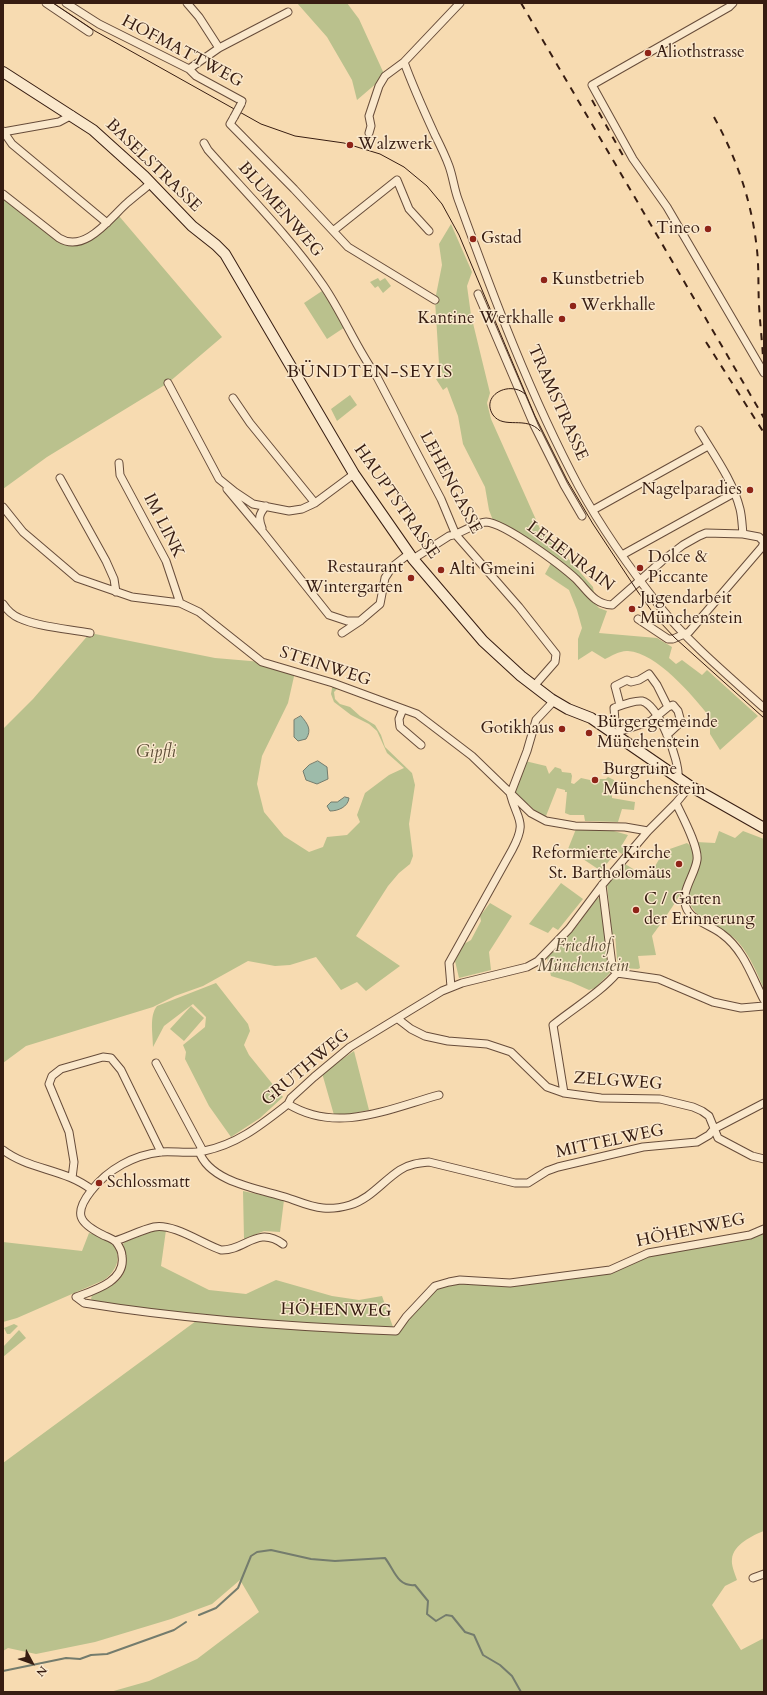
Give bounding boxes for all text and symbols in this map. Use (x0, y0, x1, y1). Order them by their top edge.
street label: HOFMATTWEG (118, 11, 246, 93)
place label: Aliothstrasse (656, 43, 745, 63)
marker: Aliothstrasse (643, 48, 653, 58)
street label: BASELSTRASSE (101, 115, 205, 217)
place label: Walzwerk (358, 135, 433, 155)
marker: Walzwerk (345, 140, 355, 150)
street label: BLUMENWEG (233, 158, 327, 262)
place label: Tineo (656, 219, 700, 239)
marker: Tineo (703, 224, 713, 234)
place label: Gstad (481, 229, 522, 249)
marker: Gstad (468, 234, 478, 244)
place label: Kunstbetrieb (552, 270, 645, 290)
marker: Kunstbetrieb (539, 275, 549, 285)
place label: Werkhalle (581, 296, 656, 316)
marker: Werkhalle (568, 301, 578, 311)
place label: Kantine Werkhalle (417, 309, 554, 329)
marker: Kantine Werkhalle (557, 314, 567, 324)
street label: TRAMSTRASSE (522, 342, 592, 464)
district label: BÜNDTEN-SEYIS (287, 362, 453, 384)
street label: LEHENGASSE (414, 428, 486, 538)
street label: HAUPTSTRASSE (349, 441, 443, 563)
place label: Nagelparadies (641, 480, 742, 500)
marker: Nagelparadies (745, 485, 755, 495)
street label: IM LINK (138, 490, 188, 562)
street label: LEHENRAIN (522, 518, 618, 596)
place label: Dolce & Piccante (648, 548, 708, 588)
place label: Restaurant Wintergarten (305, 558, 403, 598)
place label: Alti Gmeini (449, 560, 535, 580)
marker: Dolce & Piccante (635, 563, 645, 573)
marker: Alti Gmeini (436, 565, 446, 575)
marker: Restaurant Wintergarten (406, 573, 416, 583)
place label: Jugendarbeit Münchenstein (640, 589, 743, 629)
marker: Jugendarbeit Münchenstein (627, 604, 637, 614)
street label: STEINWEG (277, 643, 373, 691)
place label: Bürgergemeinde Münchenstein (597, 713, 718, 753)
place label: Gotikhaus (480, 719, 554, 739)
marker: Gotikhaus (557, 724, 567, 734)
marker: Bürgergemeinde Münchenstein (584, 728, 594, 738)
park label: Gipfli (136, 743, 176, 763)
place label: Burgruine Münchenstein (603, 760, 706, 800)
marker: Burgruine Münchenstein (590, 775, 600, 785)
place label: Reformierte Kirche St. Bartholomäus (532, 844, 671, 884)
marker: Reformierte Kirche St. Bartholomäus (674, 859, 684, 869)
place label: C / Garten der Erinnerung (644, 890, 755, 930)
marker: C / Garten der Erinnerung (631, 905, 641, 915)
park label: Friedhof Münchenstein (537, 937, 629, 977)
street label: GRUTHWEG (258, 1025, 354, 1111)
street label: ZELGWEG (573, 1069, 663, 1095)
street label: MITTELWEG (554, 1121, 666, 1163)
place label: Schlossmatt (107, 1173, 190, 1193)
marker: Schlossmatt (94, 1178, 104, 1188)
street label: HÖHENWEG (635, 1210, 747, 1252)
street label: HÖHENWEG (280, 1300, 392, 1322)
north arrow (12, 1643, 52, 1683)
text: N (33, 1663, 50, 1680)

